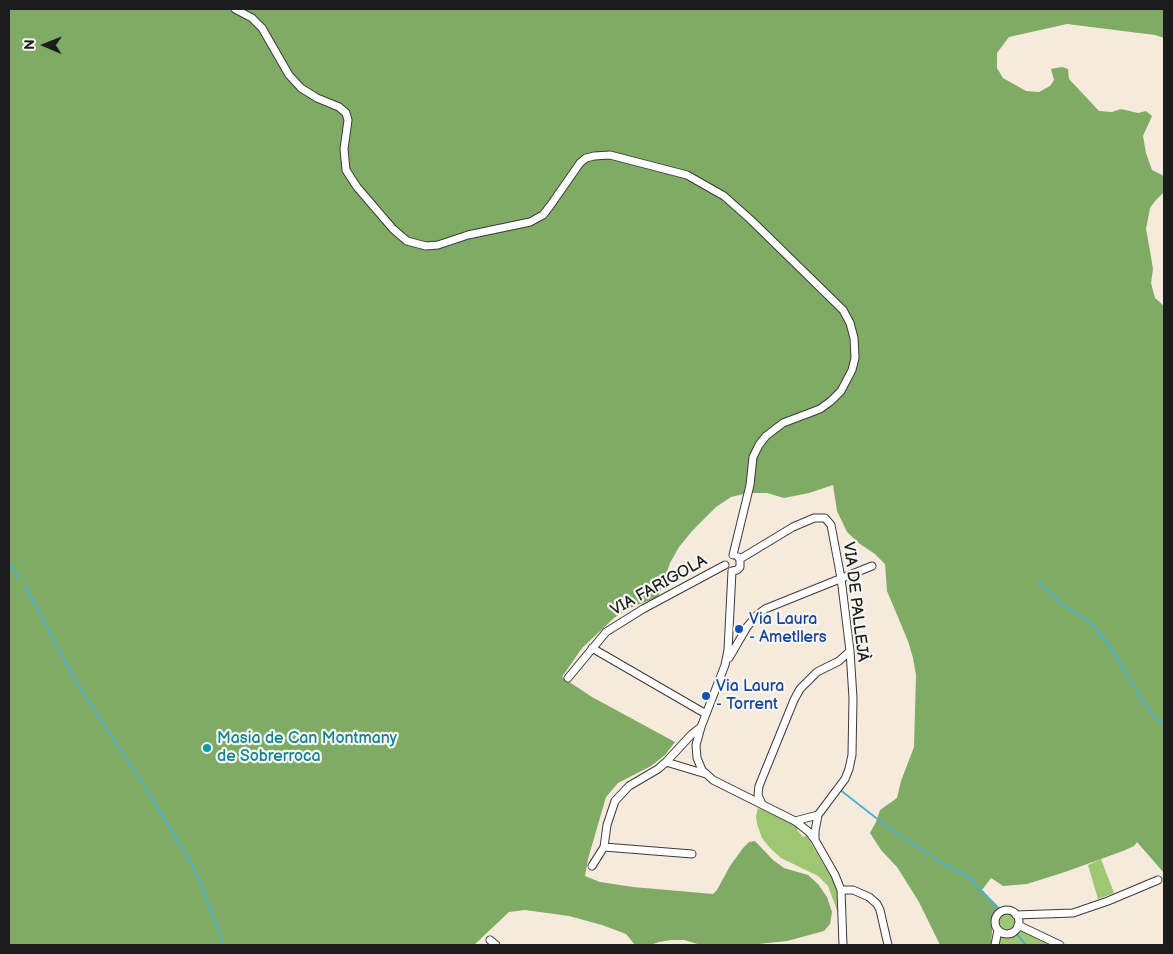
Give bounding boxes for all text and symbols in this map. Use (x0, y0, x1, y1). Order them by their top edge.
north arrow (20, 20, 70, 70)
text: N (21, 39, 38, 50)
street label: VIA DE PALLEJÀ (838, 541, 872, 663)
street label: VIA FARIGOLA (608, 552, 710, 620)
place label: Via Laura - Ametllers (749, 610, 827, 648)
marker: Via Laura - Ametllers (733, 623, 745, 635)
place label: Via Laura - Torrent (716, 677, 784, 715)
marker: Via Laura - Torrent (700, 690, 712, 702)
place label: Masia de Can Montmany de Sobrerroca (217, 729, 397, 767)
marker: Masia de Can Montmany de Sobrerroca (201, 742, 213, 754)

